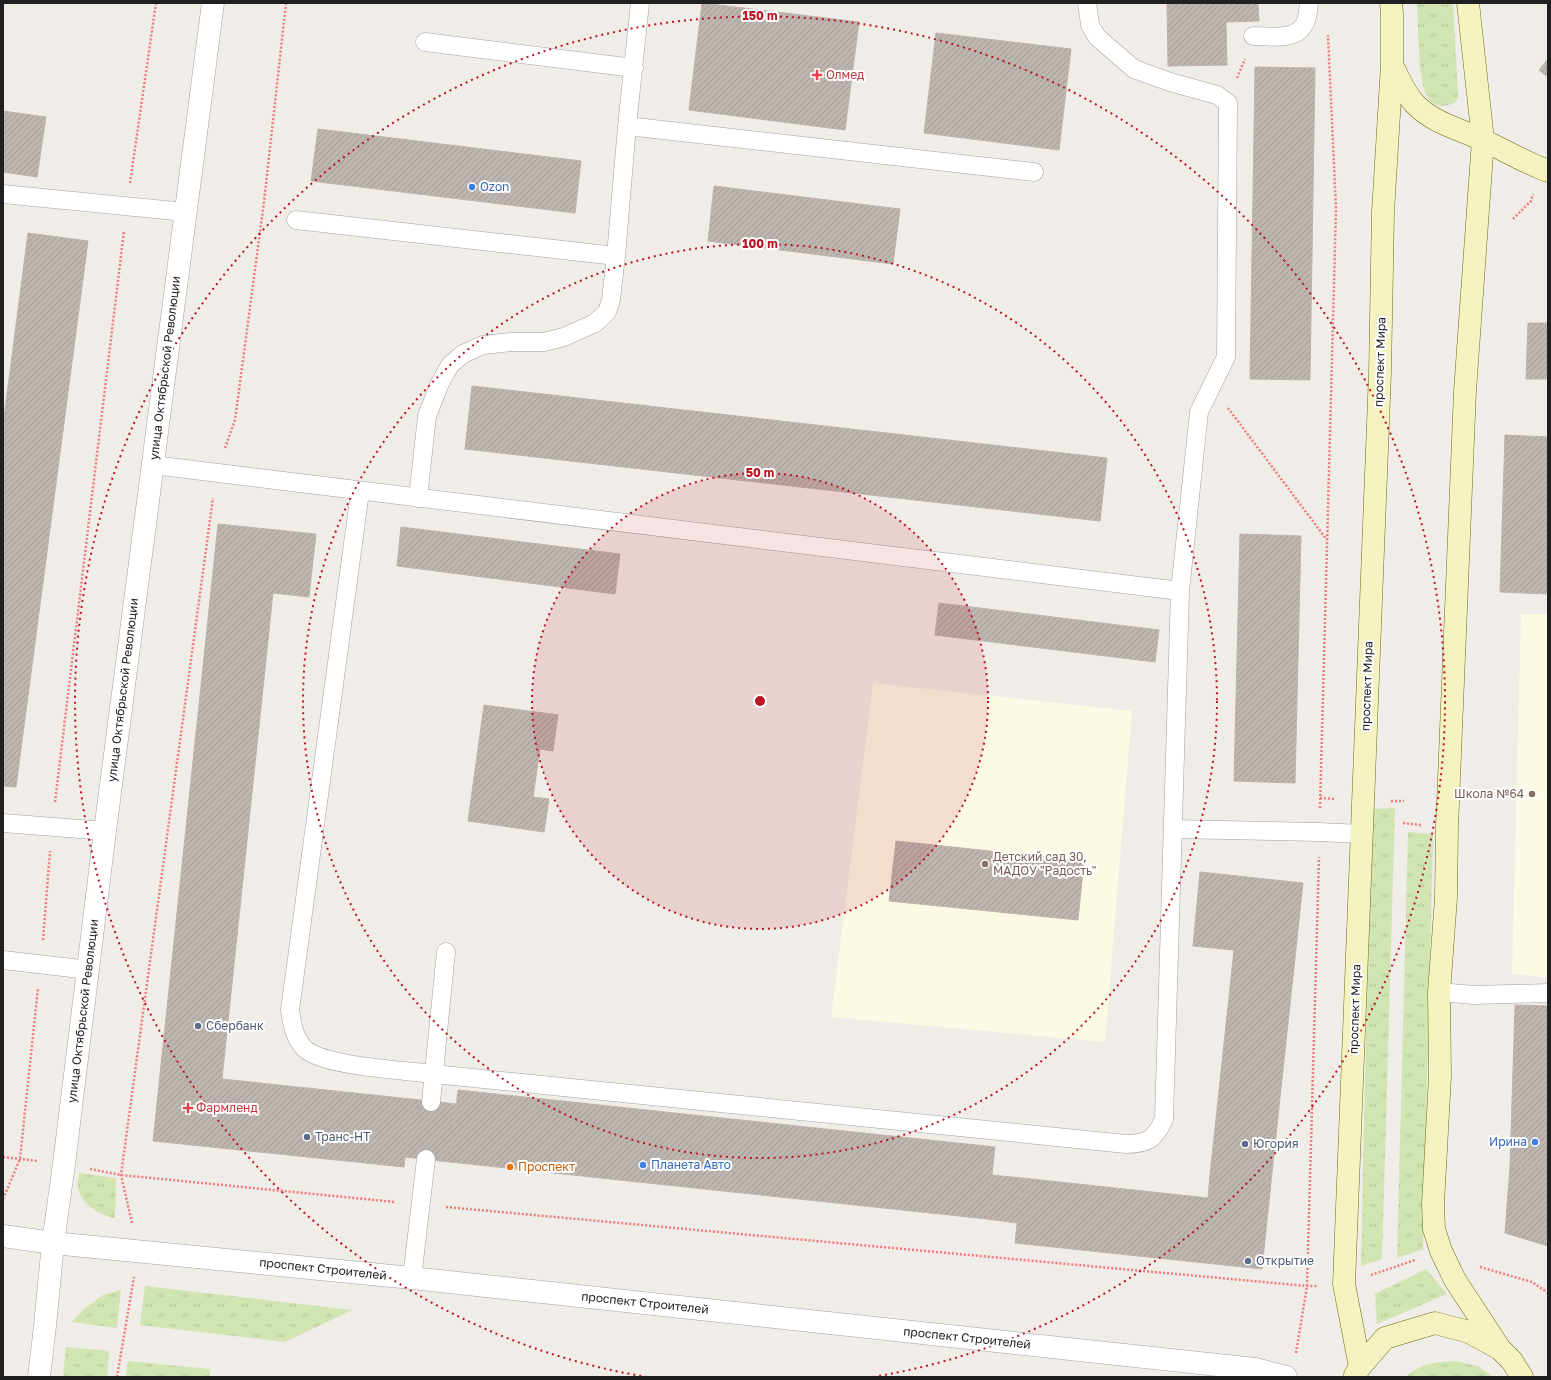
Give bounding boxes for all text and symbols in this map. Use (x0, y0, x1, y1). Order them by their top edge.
text: 150 m (743, 8, 777, 23)
place label: Олмед (826, 67, 864, 82)
marker: Олмед (811, 69, 823, 81)
place label: Ozon (480, 179, 509, 194)
marker: Ozon (467, 182, 477, 192)
text: 100 m (742, 236, 778, 251)
street label: улица Октябрьской Революции (146, 275, 183, 461)
street label: проспект Мира (1370, 317, 1389, 407)
text: 50 m (746, 465, 774, 480)
street label: улица Октябрьской Революции (104, 597, 141, 783)
street label: проспект Мира (1357, 641, 1376, 731)
centre of rings (753, 694, 767, 708)
place label: Школа №64 (1454, 786, 1524, 801)
marker: Школа №64 (1527, 789, 1537, 799)
place label: Детский сад 30, МАДОУ "Радость" (993, 849, 1096, 878)
marker: Детский сад 30, МАДОУ "Радость" (980, 859, 990, 869)
street label: улица Октябрьской Революции (64, 918, 101, 1104)
street label: проспект Мира (1345, 964, 1364, 1054)
place label: Сбербанк (206, 1018, 264, 1033)
marker: Сбербанк (193, 1021, 203, 1031)
place label: Фармленд (196, 1100, 258, 1115)
marker: Фармленд (183, 1103, 193, 1113)
place label: Транс-НТ (315, 1129, 371, 1144)
marker: Транс-НТ (302, 1132, 312, 1142)
place label: Ирина (1489, 1134, 1527, 1149)
place label: Югория (1253, 1136, 1299, 1151)
marker: Ирина (1530, 1137, 1540, 1147)
marker: Югория (1240, 1139, 1250, 1149)
place label: Планета Авто (651, 1157, 731, 1172)
place label: Проспект (518, 1159, 575, 1174)
marker: Планета Авто (638, 1160, 648, 1170)
marker: Проспект (505, 1162, 515, 1172)
place label: Открытие (1256, 1253, 1314, 1268)
street label: проспект Строителей (259, 1254, 388, 1283)
marker: Открытие (1243, 1256, 1253, 1266)
street label: проспект Строителей (581, 1288, 710, 1317)
street label: проспект Строителей (903, 1323, 1032, 1352)

